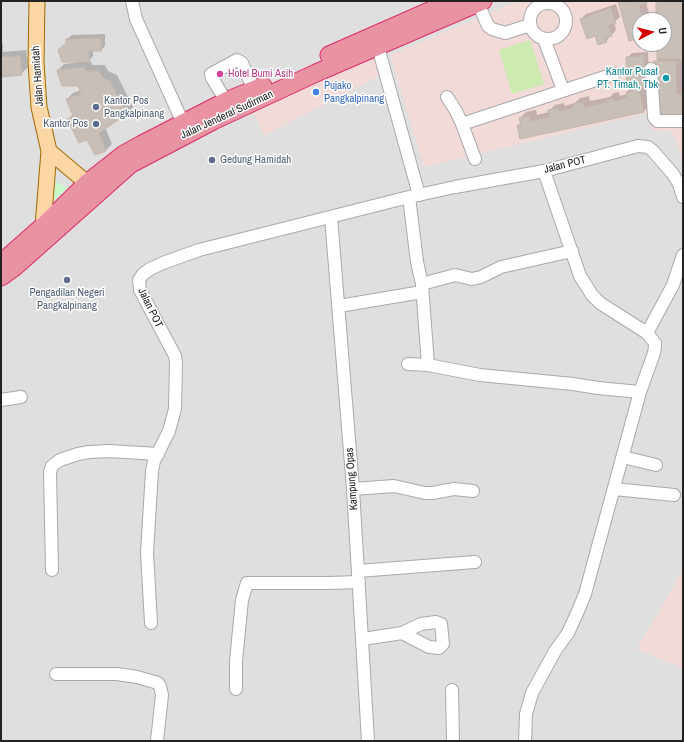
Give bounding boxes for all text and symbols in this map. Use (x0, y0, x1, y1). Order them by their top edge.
north arrow (632, 12, 672, 52)
text: U (656, 27, 670, 35)
street label: Jalan Hamidah (29, 45, 47, 107)
place label: Kantor Pusat PT. Timah, Tbk (597, 65, 658, 91)
place label: Hotel Bumi Asih (228, 67, 293, 81)
marker: Hotel Bumi Asih (215, 69, 225, 79)
marker: Kantor Pusat PT. Timah, Tbk (661, 73, 671, 83)
place label: Pujako Pangkalpinang (324, 79, 384, 105)
marker: Pujako Pangkalpinang (311, 87, 321, 97)
street label: Jalan Jenderal Sudirman (179, 88, 275, 142)
place label: Kantor Pos Pangkalpinang (104, 94, 164, 120)
marker: Kantor Pos Pangkalpinang (91, 102, 101, 112)
place label: Kantor Pos (43, 117, 88, 131)
marker: Kantor Pos (91, 119, 101, 129)
place label: Gedung Hamidah (220, 153, 291, 167)
street label: Jalan POT (543, 153, 587, 177)
marker: Gedung Hamidah (207, 155, 217, 165)
marker: Pengadilan Negeri Pangkalpinang (62, 275, 72, 285)
place label: Pengadilan Negeri Pangkalpinang (29, 286, 105, 312)
street label: Jalan POT (135, 286, 165, 330)
street label: Kampung Opas (343, 447, 361, 511)

